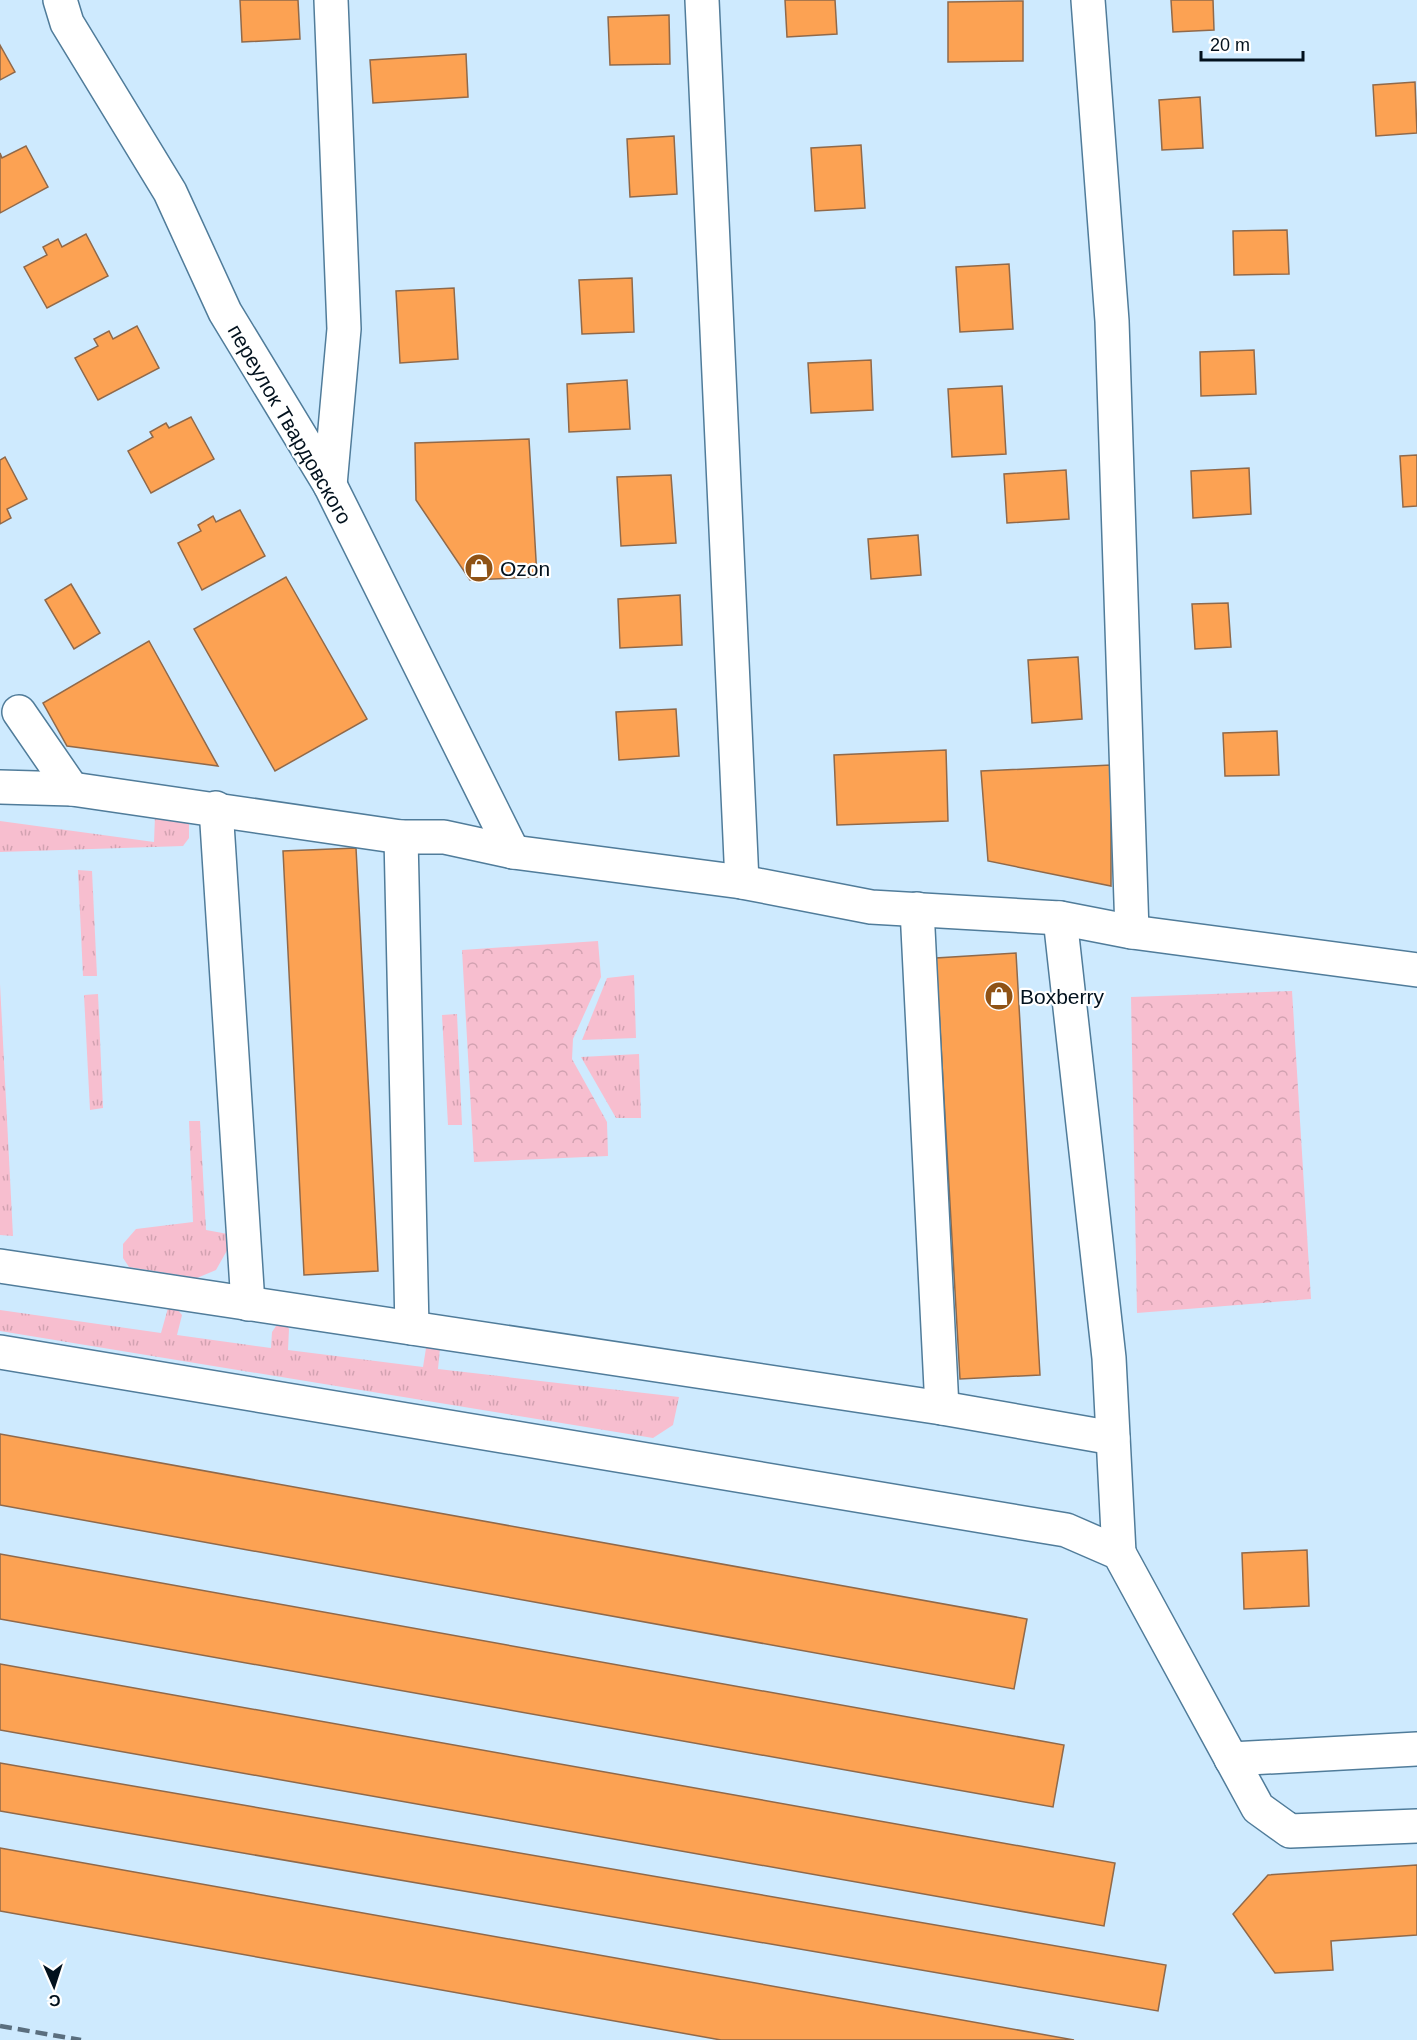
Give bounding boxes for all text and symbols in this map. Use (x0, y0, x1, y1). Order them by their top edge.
scale bar (1201, 24, 1303, 62)
text: 20 m (1210, 35, 1250, 55)
street label: переулок Твардовского (223, 320, 357, 528)
shop icon: Ozon (463, 552, 495, 584)
place label: Ozon (500, 557, 550, 580)
shop icon: Boxberry (983, 980, 1015, 1012)
place label: Boxberry (1020, 985, 1105, 1008)
north arrow (24, 1956, 84, 2016)
text: С (48, 1992, 61, 2009)

